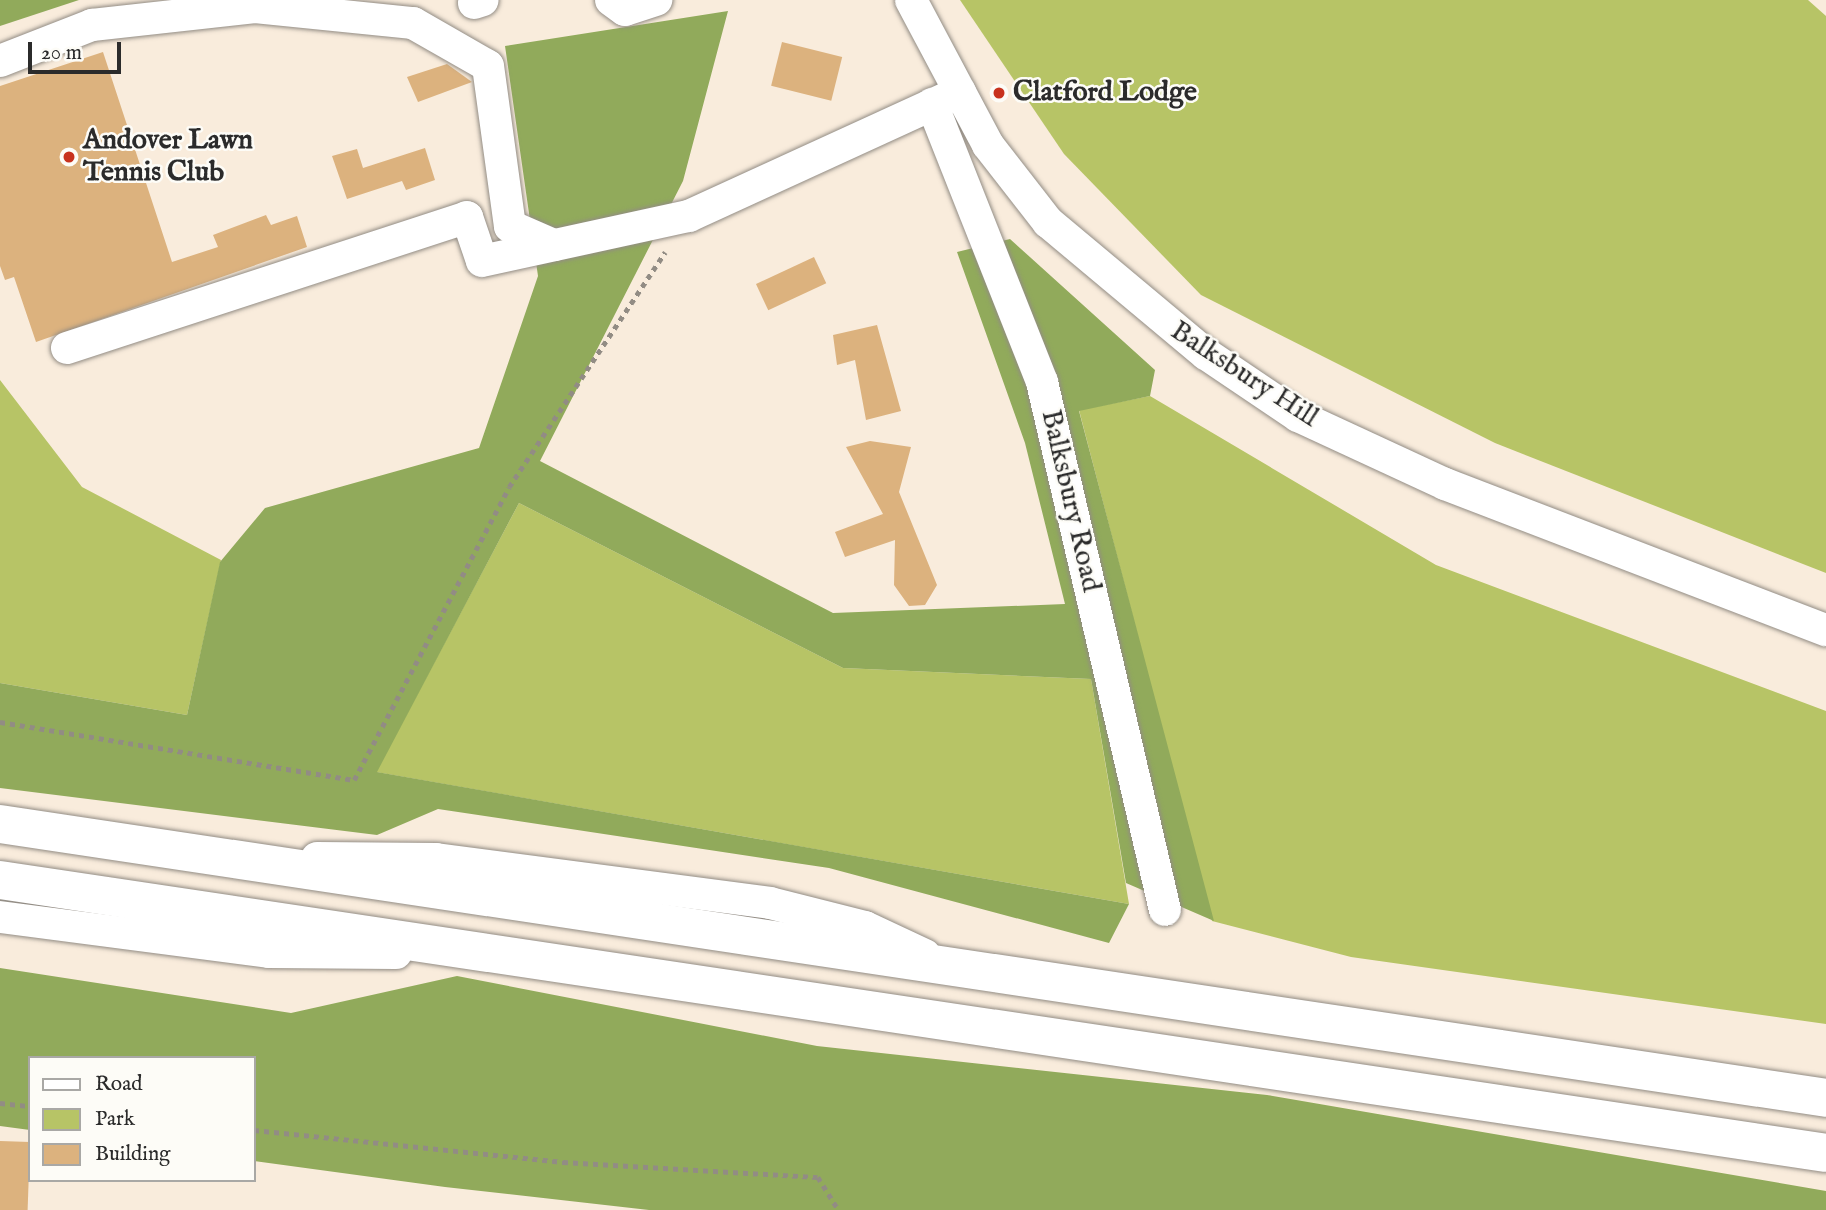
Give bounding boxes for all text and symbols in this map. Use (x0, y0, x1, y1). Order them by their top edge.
scale bar (32, 28, 124, 72)
text: 20 m (41, 40, 82, 67)
place label: Clatford Lodge (1013, 76, 1197, 110)
marker: Clatford Lodge (991, 85, 1007, 101)
place label: Andover Lawn Tennis Club (83, 124, 253, 190)
marker: Andover Lawn Tennis Club (61, 149, 77, 165)
street label: Balksbury Hill (1164, 315, 1324, 435)
street label: Balksbury Road (1033, 407, 1107, 595)
legend (28, 1056, 256, 1182)
text: Road (95, 1071, 142, 1098)
text: Park (95, 1106, 135, 1133)
text: Building (95, 1141, 170, 1168)

